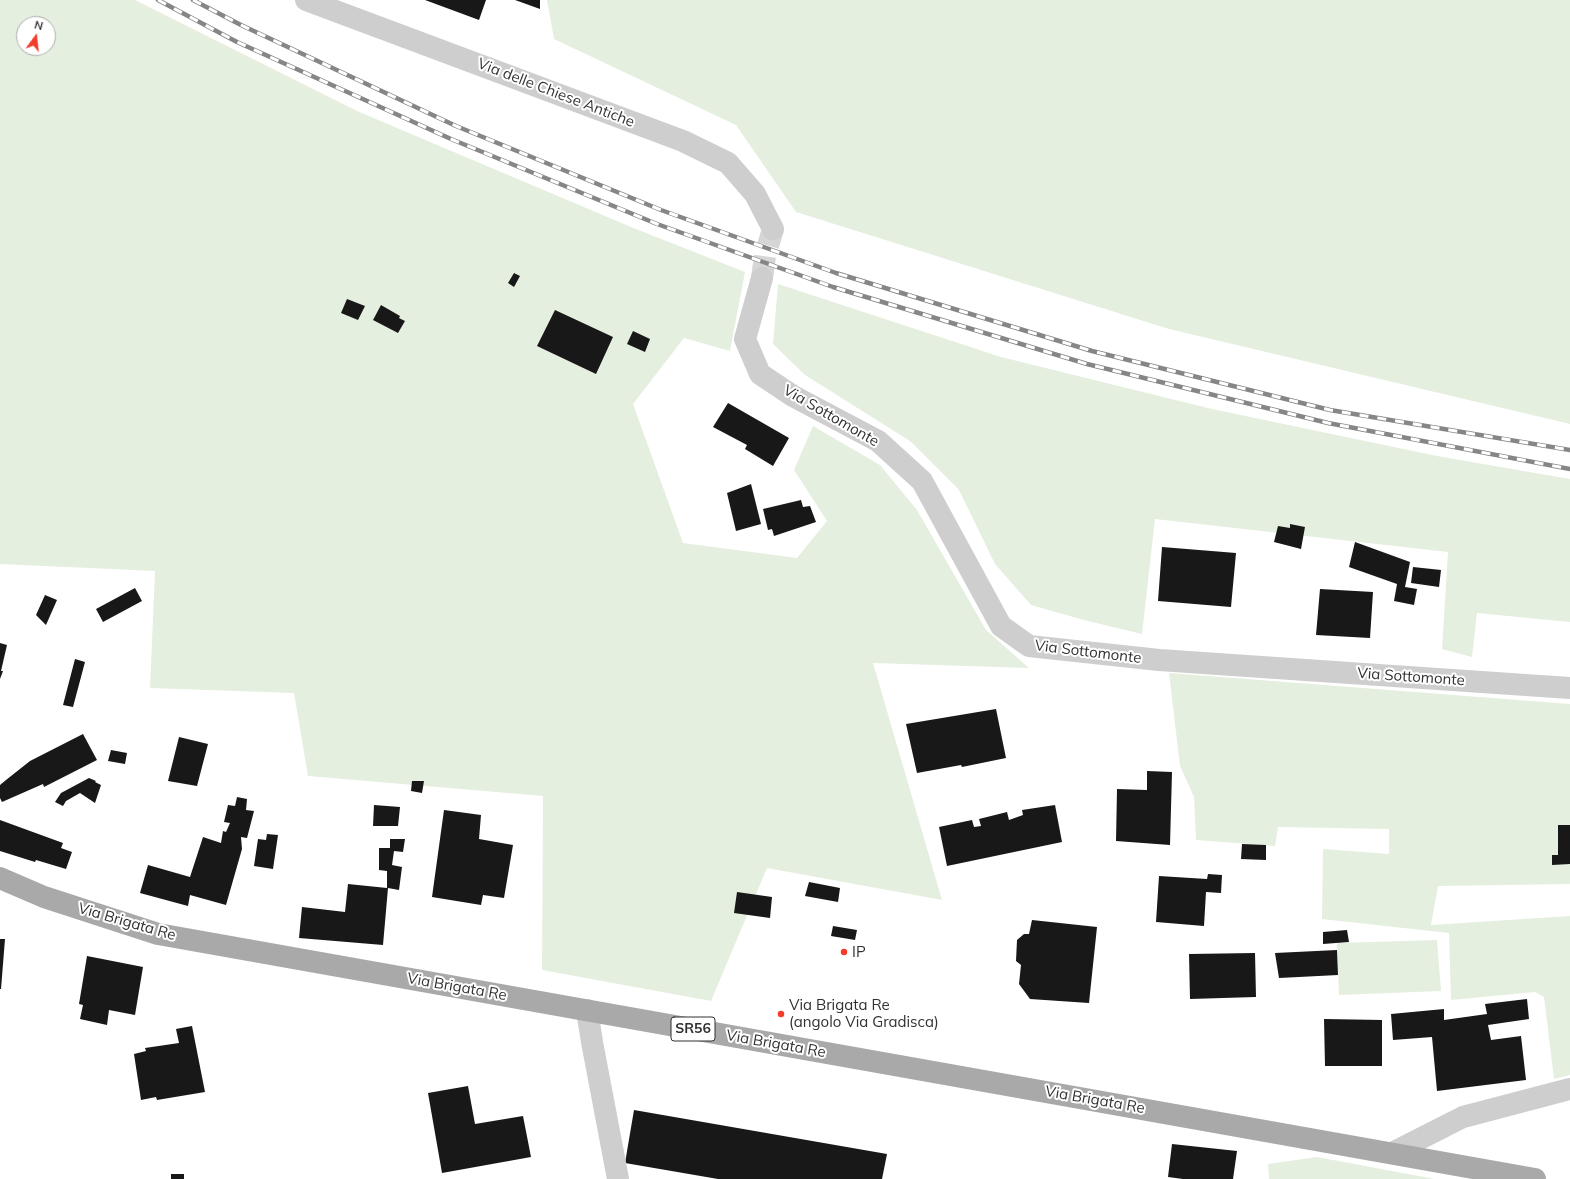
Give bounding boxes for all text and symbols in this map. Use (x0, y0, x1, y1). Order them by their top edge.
north arrow (16, 16, 56, 56)
text: N (33, 18, 45, 33)
street label: Via delle Chiese Antiche (475, 55, 637, 131)
street label: Via Sottomonte (780, 381, 882, 451)
street label: Via Sottomonte (1034, 637, 1142, 667)
street label: Via Sottomonte (1357, 664, 1465, 690)
street label: Via Brigata Re (76, 899, 178, 945)
place label: IP (852, 943, 866, 961)
marker: IP (839, 947, 849, 957)
street label: Via Brigata Re (406, 969, 508, 1005)
place label: Via Brigata Re (angolo Via Gradisca) (789, 996, 939, 1031)
marker: Via Brigata Re (angolo Via Gradisca) (776, 1009, 786, 1019)
road number: SR56 (671, 1017, 715, 1041)
street label: Via Brigata Re (725, 1026, 827, 1062)
street label: Via Brigata Re (1044, 1082, 1146, 1118)

